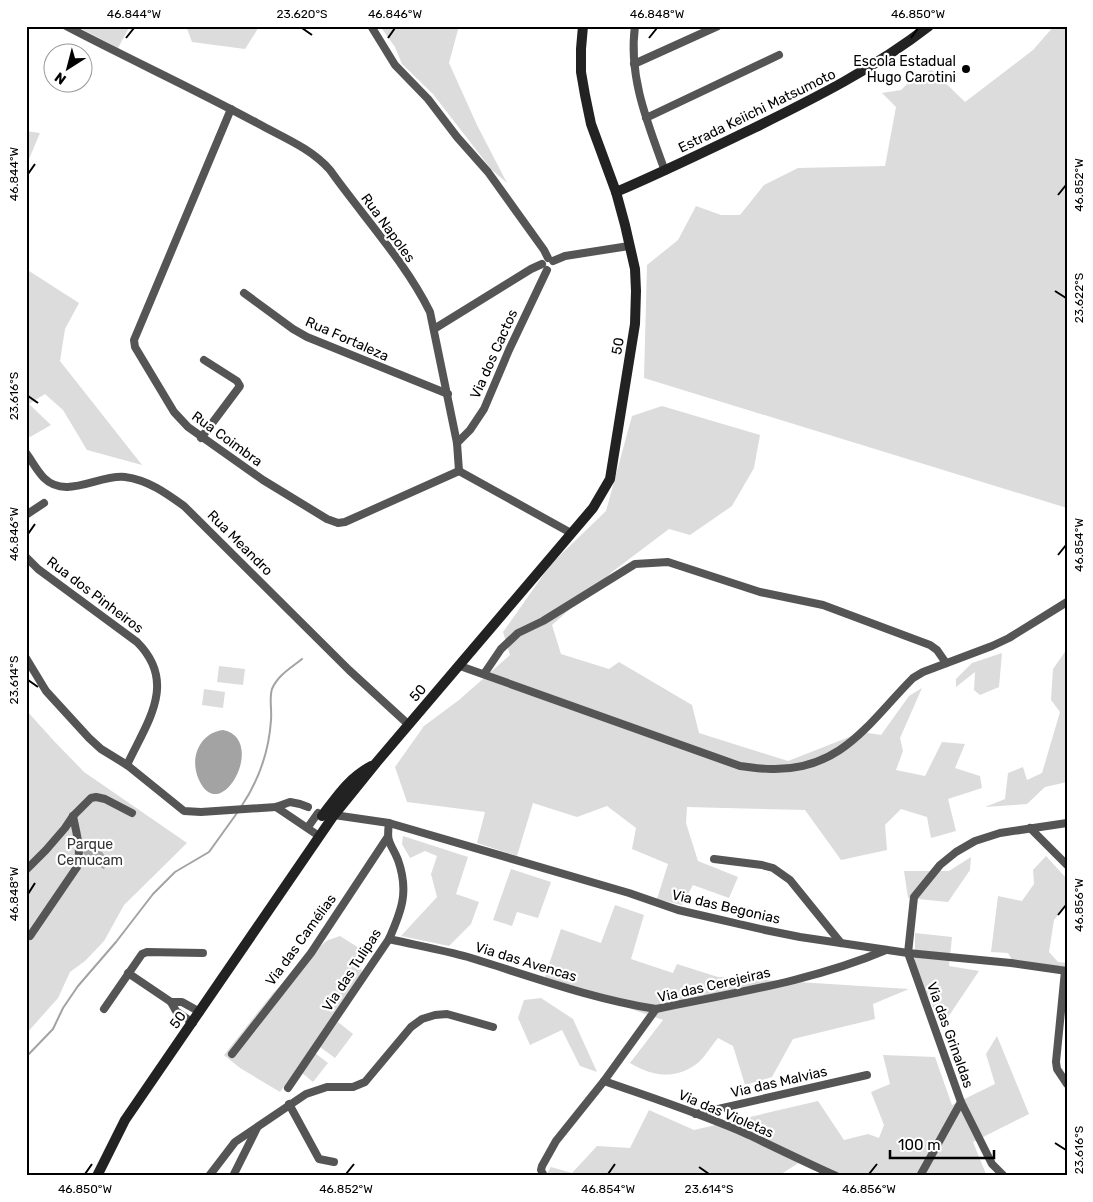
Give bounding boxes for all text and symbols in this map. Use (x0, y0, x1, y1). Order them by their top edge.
text: 46.844°W (107, 7, 162, 21)
text: 23.620°S (276, 7, 328, 21)
text: 46.846°W (368, 7, 422, 21)
text: 46.848°W (630, 7, 685, 21)
text: 46.850°W (891, 7, 946, 21)
north arrow (42, 42, 92, 92)
place label: Escola Estadual Hugo Carotini (853, 53, 956, 86)
marker: Escola Estadual Hugo Carotini (960, 63, 972, 75)
street label: Estrada Keiichi Matsumoto (676, 65, 838, 157)
text: N (52, 68, 70, 88)
text: 46.844°W (7, 146, 21, 201)
text: 46.852°W (1072, 158, 1086, 212)
street label: Rua Napoles (357, 190, 419, 266)
text: 23.622°S (1072, 273, 1086, 323)
street label: Via dos Cactos (467, 307, 521, 401)
street label: Rua Fortaleza (303, 313, 391, 365)
street label: 50 (608, 336, 628, 356)
text: 23.616°S (7, 372, 21, 420)
street label: Rua Coimbra (188, 408, 266, 470)
text: 46.846°W (7, 507, 21, 561)
street label: Rua Meandro (204, 507, 276, 579)
text: 46.854°W (1072, 518, 1086, 572)
street label: Rua dos Pinheiros (43, 553, 147, 637)
text: 23.614°S (7, 656, 21, 704)
street label: 50 (406, 681, 430, 705)
park label: Parque Cemucam (57, 836, 123, 869)
text: 46.848°W (7, 866, 21, 921)
text: 46.856°W (1072, 878, 1086, 932)
street label: Via das Begonias (670, 886, 782, 928)
street label: Via das Camélias (262, 891, 340, 989)
street label: Via das Tulipas (319, 925, 385, 1015)
street label: Via das Avencas (473, 938, 579, 986)
street label: Via das Cerejeiras (656, 964, 772, 1006)
street label: Via das Grinaldas (923, 980, 977, 1090)
street label: 50 (166, 1008, 190, 1032)
street label: Via das Malvias (729, 1063, 829, 1101)
street label: Via das Violetas (676, 1086, 776, 1142)
text: 23.616°S (1072, 1126, 1086, 1174)
scale bar (890, 1127, 994, 1159)
text: 100 m (898, 1136, 940, 1154)
text: 46.850°W (58, 1182, 113, 1196)
text: 46.852°W (319, 1182, 373, 1196)
text: 46.854°W (581, 1182, 635, 1196)
text: 23.614°S (685, 1182, 733, 1196)
text: 46.856°W (842, 1182, 896, 1196)

